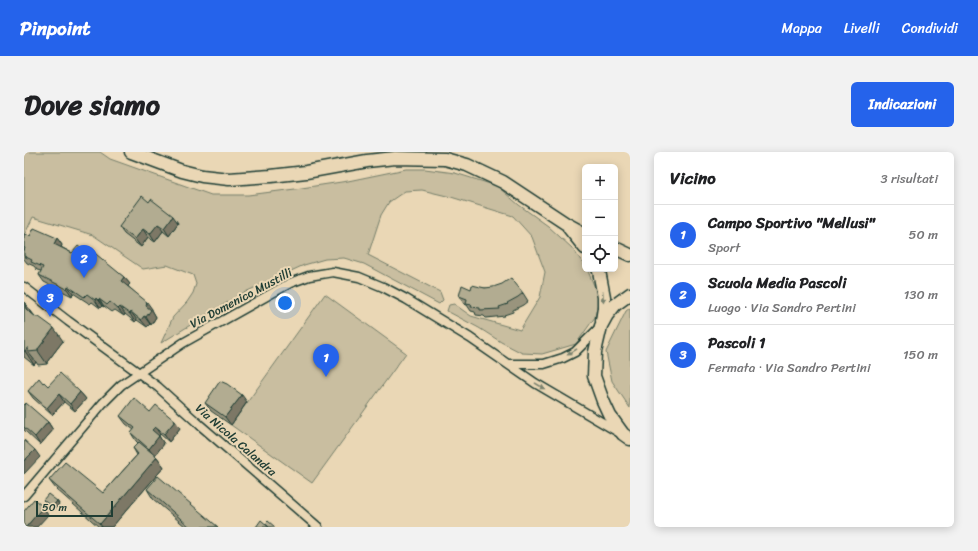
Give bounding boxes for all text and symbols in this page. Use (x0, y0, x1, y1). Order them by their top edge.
text: Pinpoint (20, 12, 91, 45)
text: Mappa (782, 16, 822, 41)
text: Livelli (844, 16, 880, 41)
text: Condividi (902, 16, 958, 41)
text: Dove siamo (24, 80, 160, 129)
button: Indicazioni (851, 82, 954, 127)
text: Vicino (670, 163, 716, 193)
map controls (582, 164, 618, 272)
button: + (582, 164, 618, 200)
text: 3 risultati (880, 167, 938, 190)
button: − (582, 200, 618, 236)
text: Campo Sportivo "Mellusi" (708, 210, 875, 236)
text: 1 (680, 223, 686, 246)
text: 50 m (908, 223, 938, 246)
button: locate (582, 236, 618, 272)
text: Sport (708, 236, 740, 259)
pin: 2 (71, 245, 97, 278)
street label: Via Domenico Mustilli (186, 261, 297, 334)
text: Scuola Media Pascoli (708, 270, 846, 296)
text: 2 (679, 283, 687, 306)
text: 130 m (904, 283, 938, 306)
pin: 3 (37, 284, 63, 317)
one-way arrow (600, 291, 607, 303)
your location (275, 293, 295, 313)
text: Luogo · Via Sandro Pertini (708, 296, 856, 319)
text: Pascoli 1 (708, 330, 765, 356)
text: 3 (679, 343, 687, 366)
text: 150 m (903, 343, 938, 366)
pin: 1 (313, 344, 339, 377)
one-way arrow (566, 349, 578, 356)
text: Fermata · Via Sandro Pertini (708, 356, 871, 379)
one-way arrow (535, 382, 546, 389)
street label: Via Nicola Calandra (190, 398, 283, 483)
text: 50 m (42, 498, 67, 517)
scale bar (36, 499, 113, 518)

